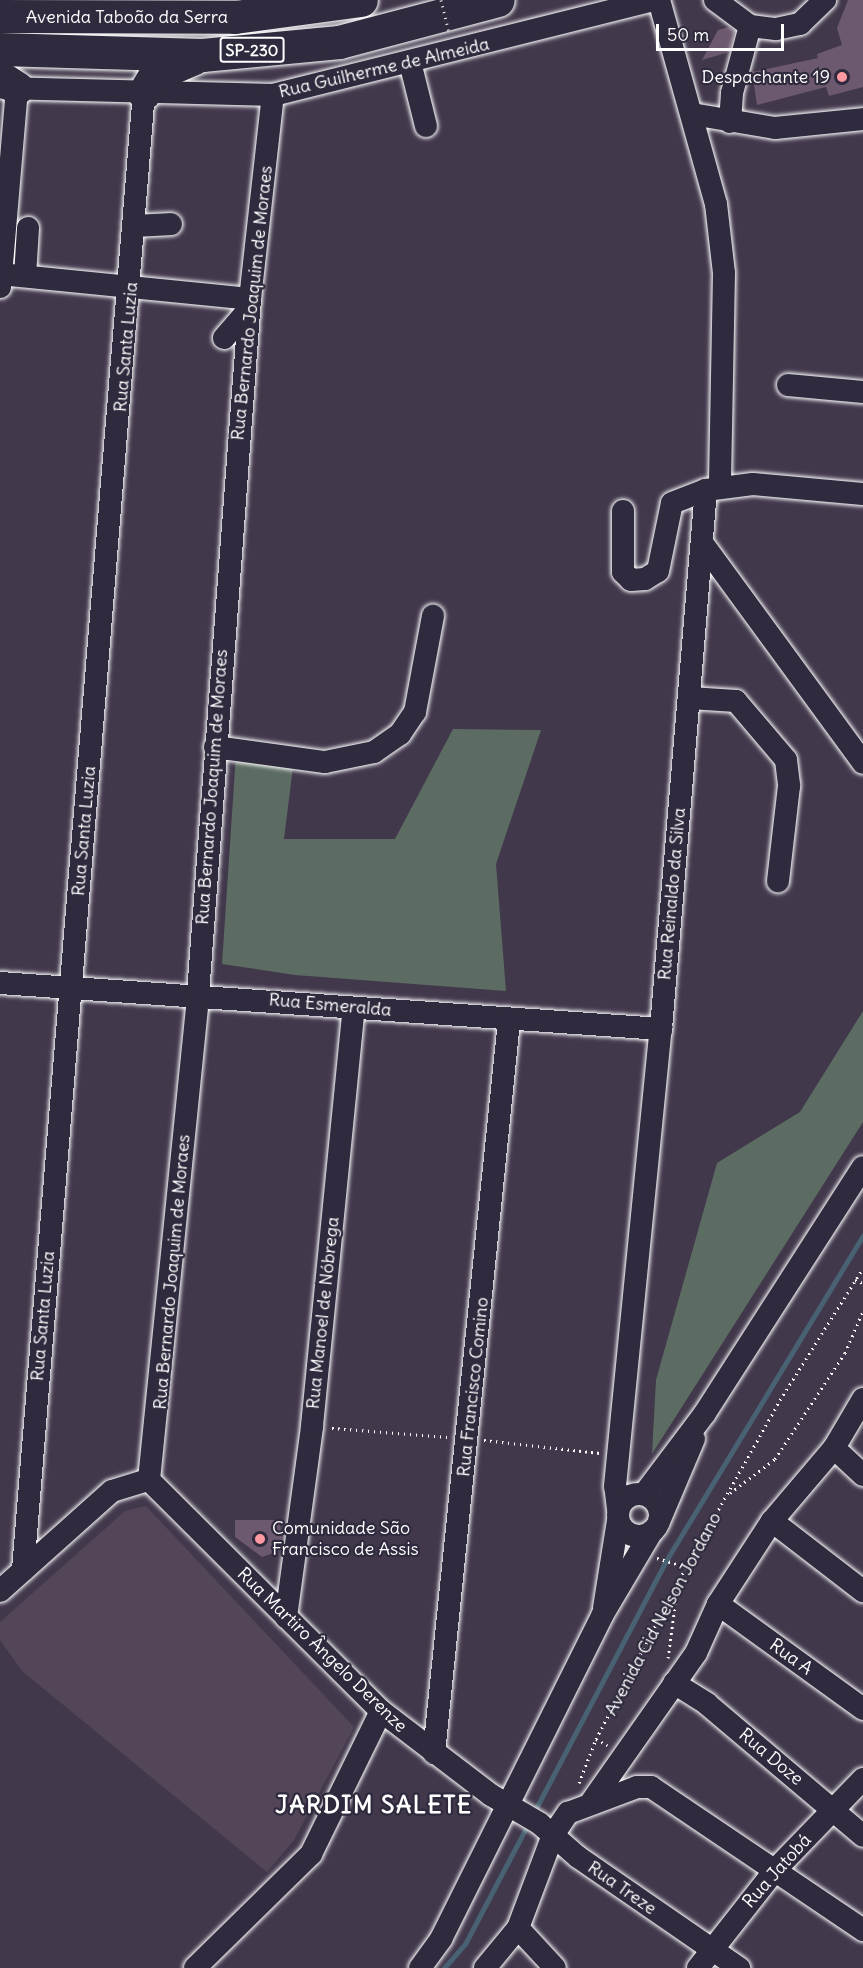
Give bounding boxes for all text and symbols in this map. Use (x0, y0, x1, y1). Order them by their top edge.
street label: Avenida Taboão da Serra (26, 6, 228, 28)
scale bar (659, 12, 786, 50)
text: 50 m (667, 23, 709, 46)
street label: Rua Guilherme de Almeida (277, 33, 491, 103)
road number: SP-230 (219, 37, 285, 63)
place label: Despachante 19 (701, 66, 830, 88)
marker: Despachante 19 (835, 70, 849, 84)
street label: Rua Bernardo Joaquim de Moraes (227, 164, 277, 442)
street label: Rua Santa Luzia (110, 281, 142, 413)
street label: Rua Bernardo Joaquim de Moraes (192, 648, 232, 926)
street label: Rua Santa Luzia (68, 765, 100, 897)
street label: Rua Reinaldo da Silva (654, 807, 690, 981)
street label: Rua Esmeralda (268, 989, 392, 1021)
street label: Rua Bernardo Joaquim de Moraes (149, 1133, 195, 1411)
street label: Rua Manoel de Nóbrega (302, 1216, 344, 1410)
street label: Rua Santa Luzia (27, 1250, 59, 1382)
street label: Rua Francisco Comino (453, 1296, 493, 1478)
street label: Avenida Cid Nelson Jordano (600, 1509, 726, 1719)
place label: Comunidade São Francisco de Assis (272, 1518, 419, 1561)
marker: Comunidade São Francisco de Assis (253, 1532, 267, 1546)
street label: Rua Martiro Ângelo Derenze (233, 1563, 411, 1737)
street label: Rua A (765, 1634, 817, 1680)
street label: Rua Doze (735, 1724, 807, 1790)
district label: JARDIM SALETE (275, 1791, 473, 1819)
street label: Rua Jatobá (738, 1830, 816, 1912)
street label: Rua Treze (583, 1856, 661, 1920)

